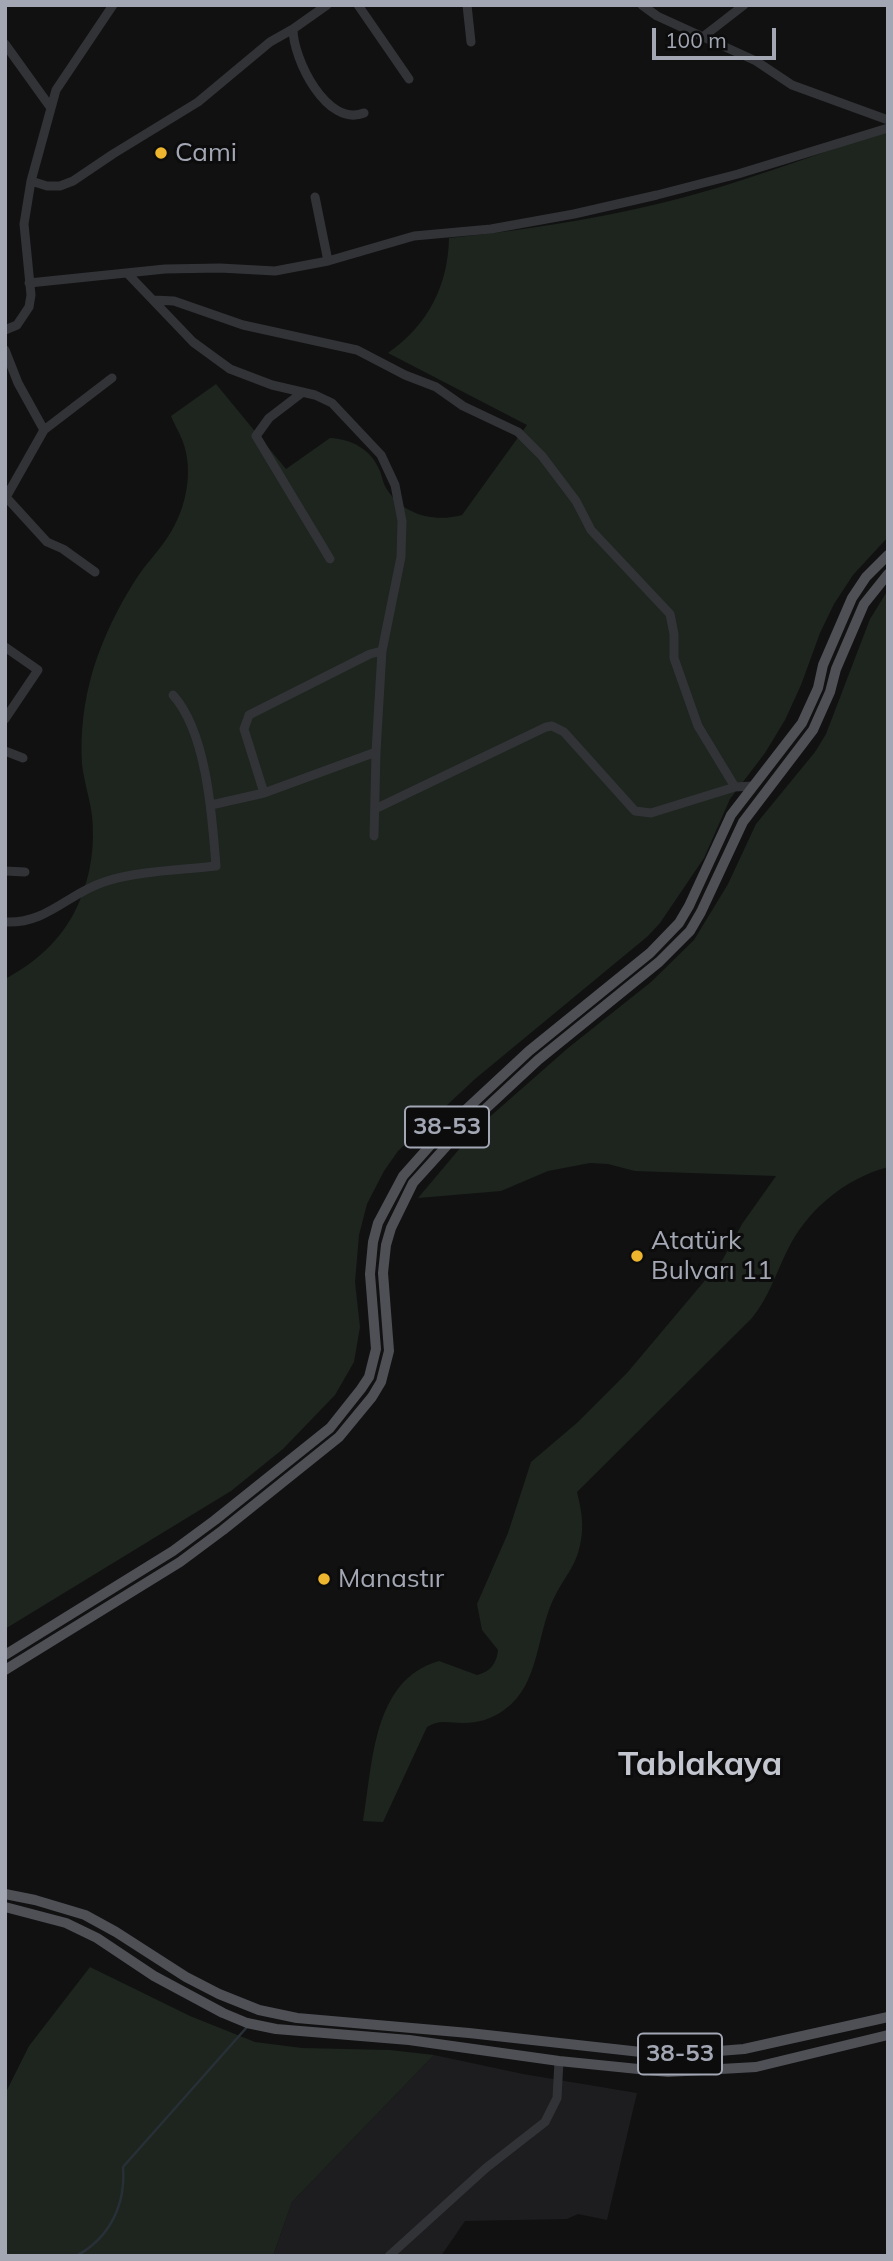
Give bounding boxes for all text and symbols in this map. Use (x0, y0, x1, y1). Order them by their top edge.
scale bar (655, 14, 779, 58)
text: 100 m (665, 27, 727, 53)
place label: Cami (175, 137, 237, 169)
marker: Cami (153, 145, 169, 161)
road number: 38-53 (405, 1106, 489, 1148)
place label: Atatürk Bulvarı 11 (651, 1225, 773, 1286)
marker: Atatürk Bulvarı 11 (629, 1248, 645, 1264)
place label: Manastır (338, 1563, 444, 1595)
marker: Manastır (316, 1571, 332, 1587)
district label: Tablakaya (618, 1745, 782, 1785)
road number: 38-53 (638, 2034, 722, 2074)

